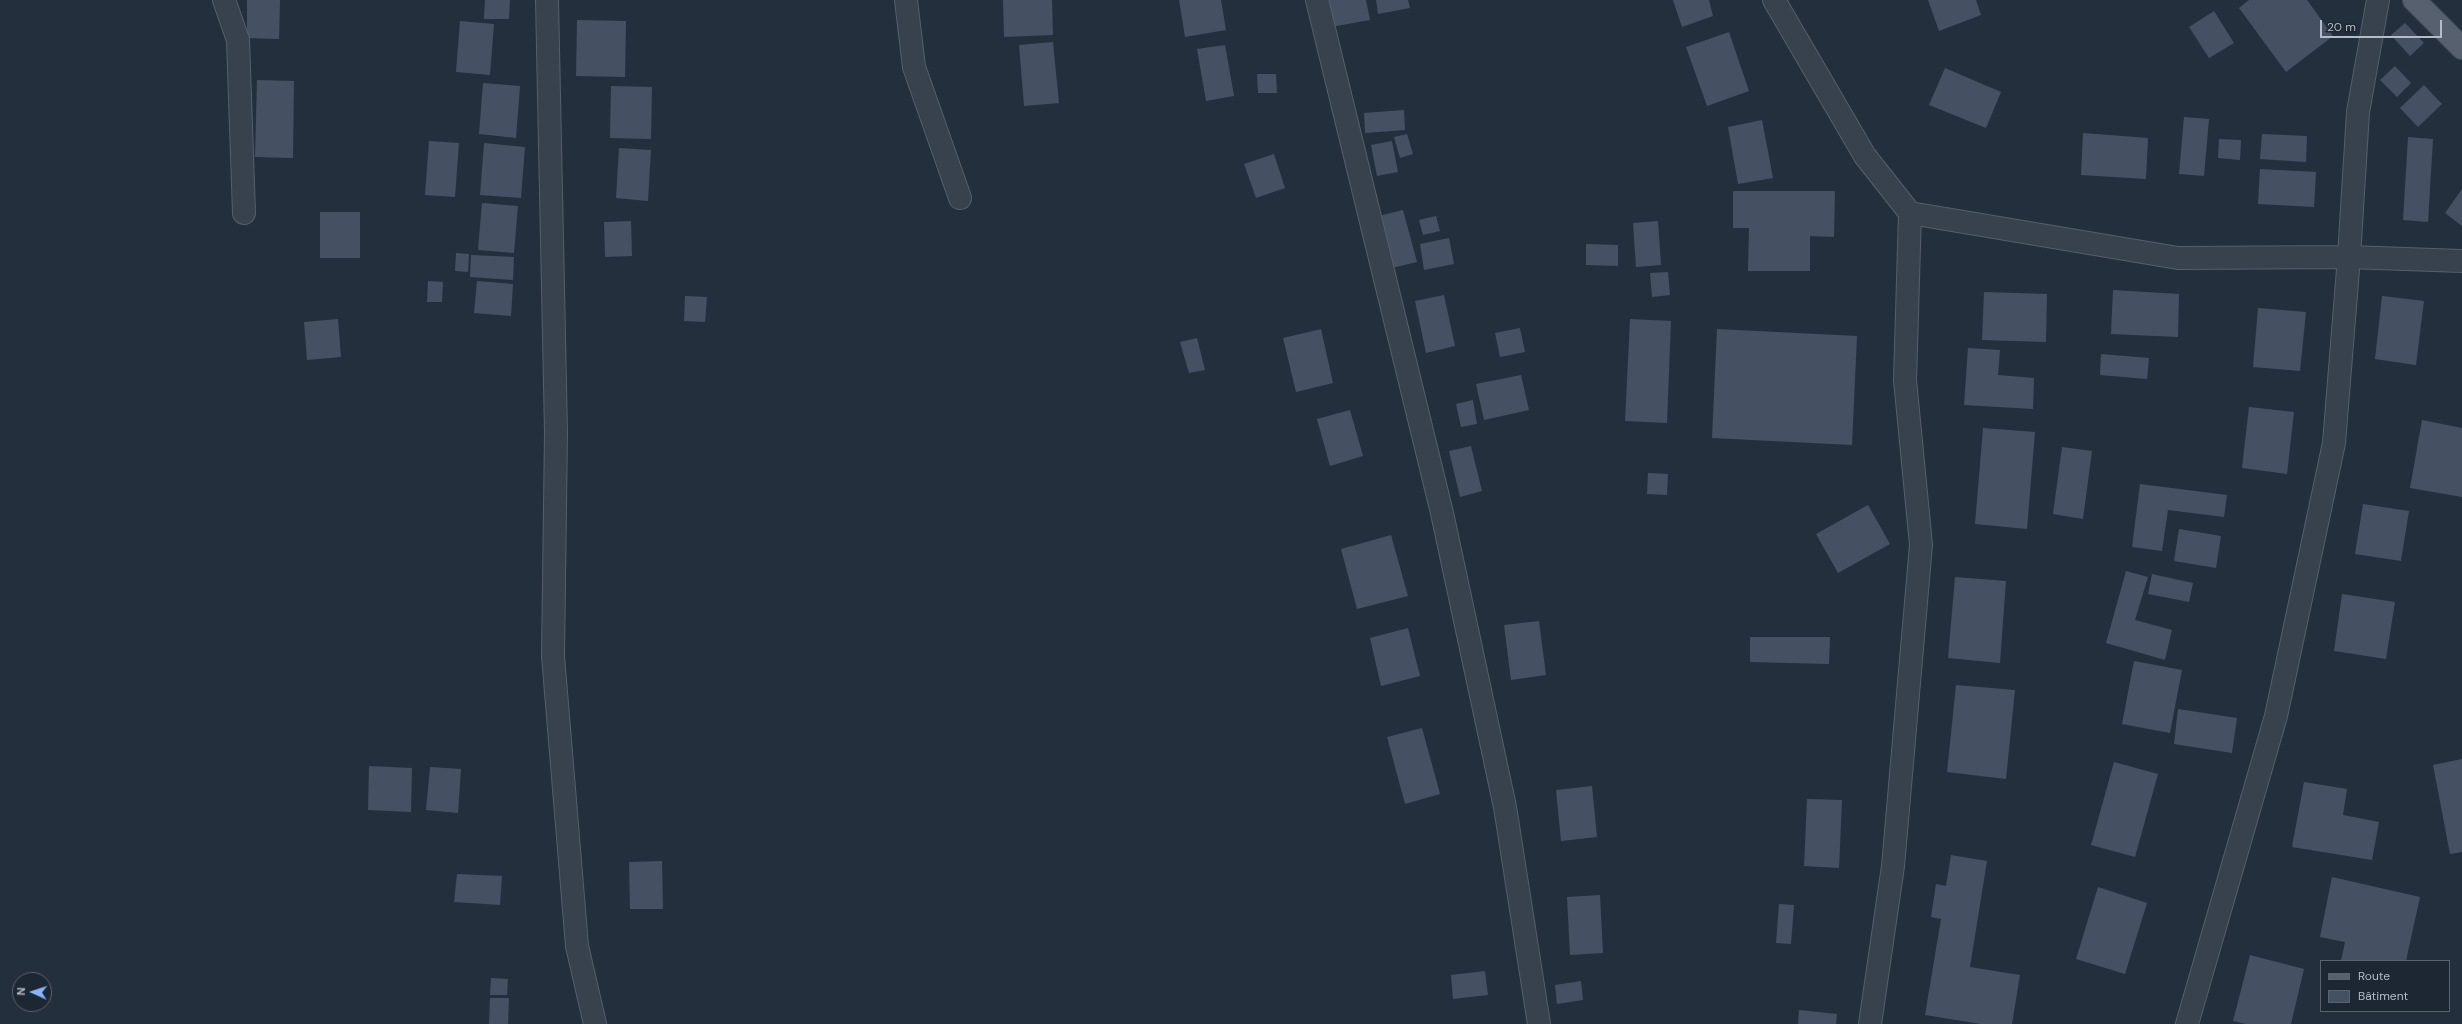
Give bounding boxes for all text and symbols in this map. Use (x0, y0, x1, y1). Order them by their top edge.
scale bar (2322, 12, 2444, 38)
text: 20 m (2327, 19, 2356, 35)
legend (2320, 960, 2450, 1012)
text: Route (2358, 968, 2390, 984)
north arrow (12, 972, 52, 1012)
text: N (14, 987, 28, 996)
text: Bâtiment (2358, 988, 2408, 1004)

